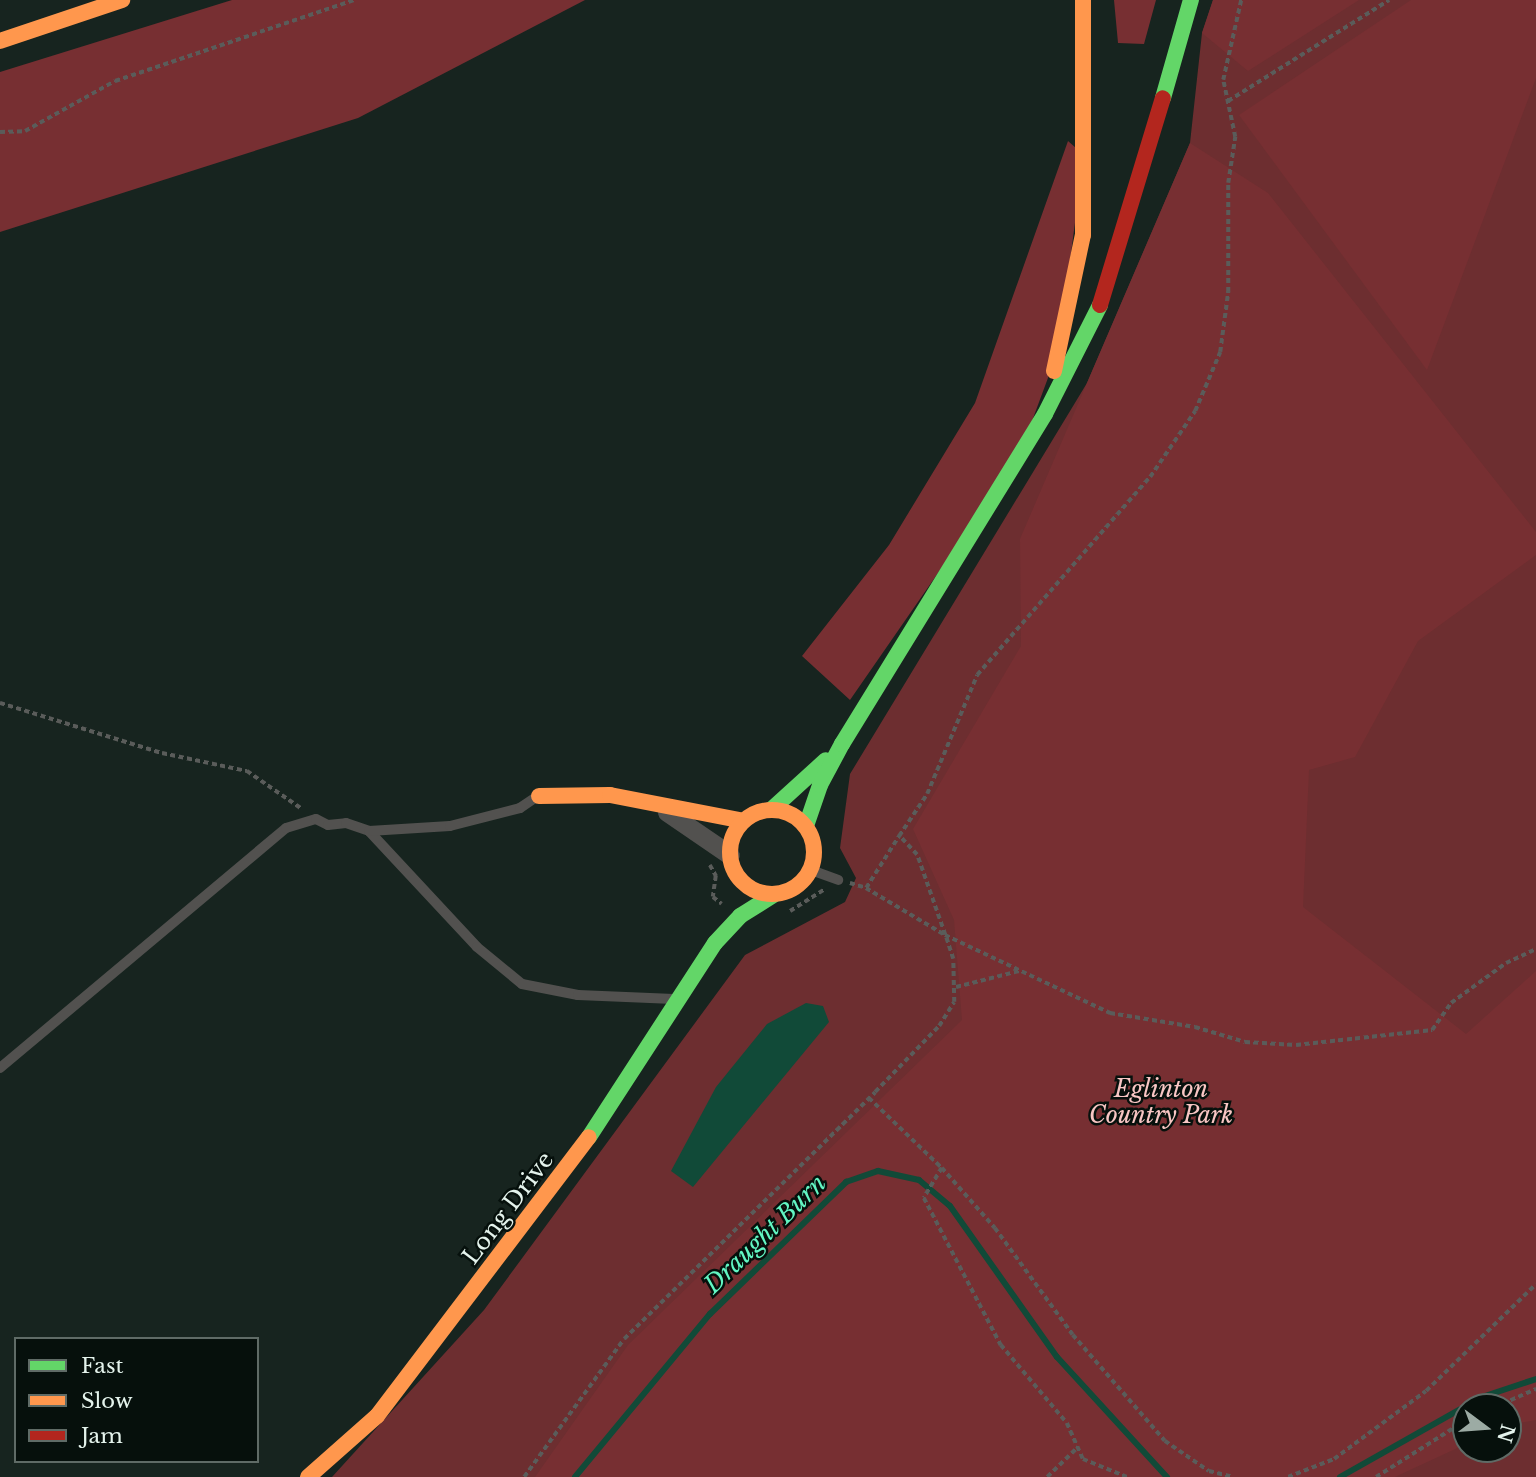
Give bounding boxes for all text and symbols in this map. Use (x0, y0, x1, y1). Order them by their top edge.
park label: Eglinton Country Park (1089, 1075, 1233, 1129)
street label: Long Drive (457, 1146, 559, 1270)
water label: Draught Burn (698, 1169, 832, 1299)
legend (14, 1337, 259, 1463)
text: Fast (81, 1353, 123, 1379)
text: Slow (81, 1388, 133, 1414)
north arrow (1452, 1393, 1522, 1463)
text: N (1492, 1422, 1519, 1445)
text: Jam (81, 1423, 123, 1449)

